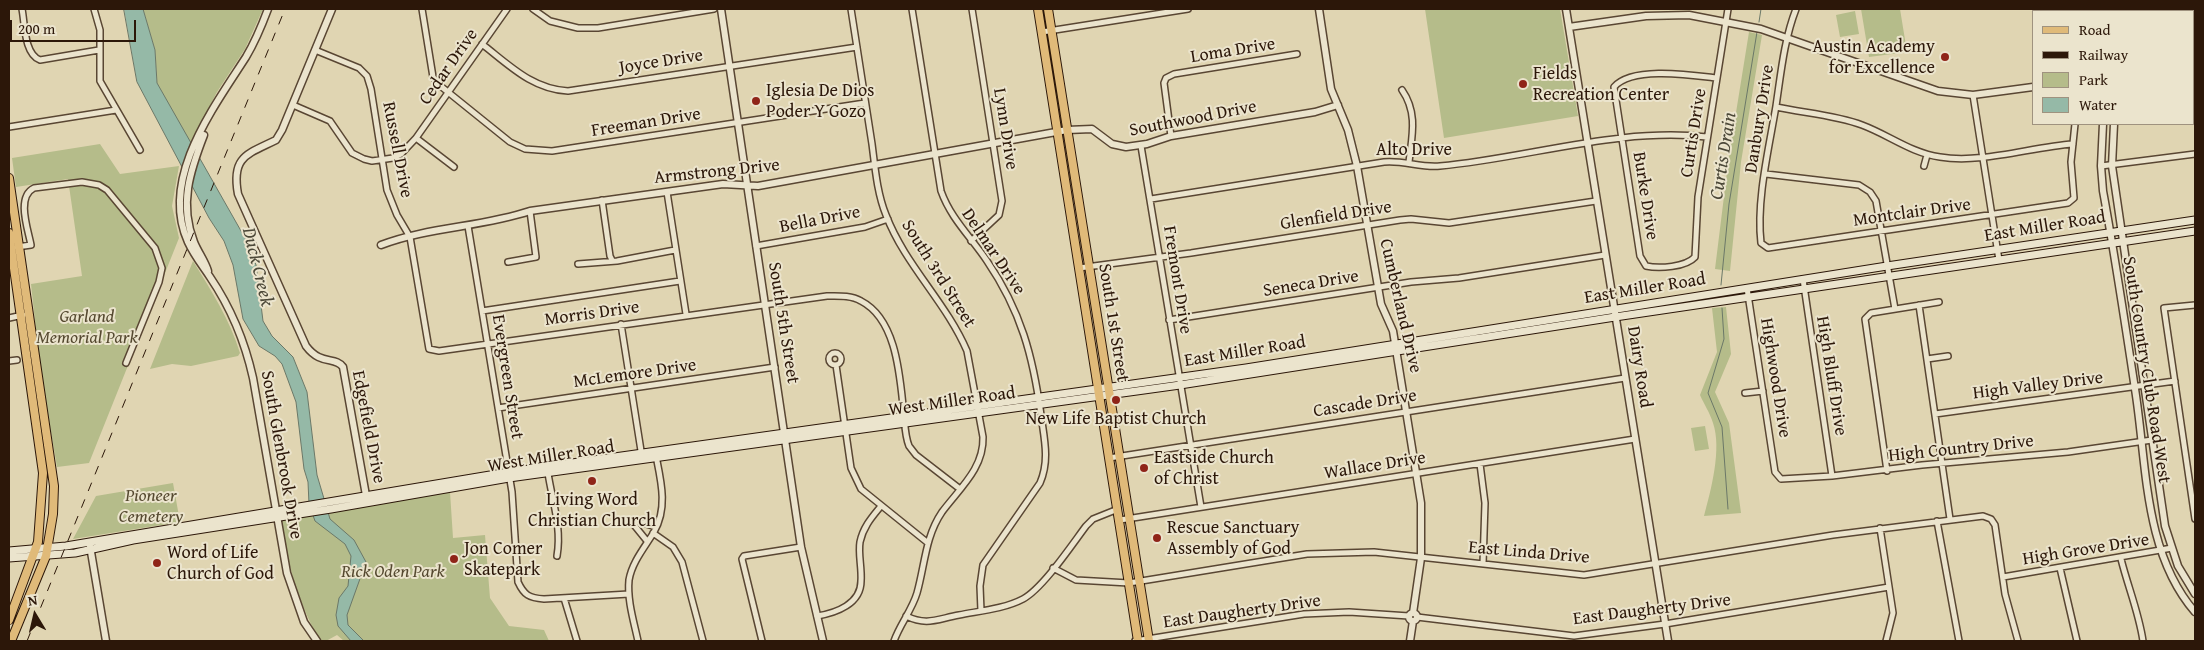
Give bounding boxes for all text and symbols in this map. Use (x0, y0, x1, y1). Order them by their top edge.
scale bar (12, 10, 139, 42)
legend (2032, 10, 2194, 125)
text: 200 m (18, 18, 55, 39)
text: Road (2079, 19, 2110, 40)
street label: Cedar Drive (415, 25, 483, 109)
street label: Loma Drive (1189, 34, 1277, 68)
place label: Austin Academy for Excellence (1813, 36, 1935, 78)
text: Railway (2079, 44, 2128, 65)
street label: Joyce Drive (618, 45, 704, 79)
marker: Austin Academy for Excellence (1939, 51, 1951, 63)
place label: Fields Recreation Center (1533, 63, 1669, 106)
street label: Danbury Drive (1741, 63, 1779, 175)
text: Park (2079, 69, 2108, 90)
marker: Fields Recreation Center (1517, 78, 1529, 90)
place label: Iglesia De Dios Poder Y Gozo (766, 80, 874, 122)
street label: Lynn Drive (988, 87, 1022, 171)
street label: Curtis Drive (1676, 87, 1712, 179)
text: Water (2079, 94, 2117, 115)
marker: Iglesia De Dios Poder Y Gozo (750, 95, 762, 107)
street label: Southwood Drive (1128, 96, 1258, 142)
street label: Russell Drive (377, 100, 417, 200)
street label: Freeman Drive (590, 104, 702, 142)
water label: Curtis Drain (1706, 111, 1742, 201)
street label: Alto Drive (1376, 139, 1452, 161)
street label: Burke Drive (1627, 150, 1663, 242)
street label: Armstrong Drive (653, 155, 781, 189)
street label: Montclair Drive (1852, 194, 1972, 232)
street label: Glenfield Drive (1279, 197, 1393, 235)
street label: Bella Drive (778, 202, 862, 238)
street label: Delmar Drive (956, 205, 1030, 299)
street label: East Miller Road (1983, 207, 2107, 247)
street label: South 3rd Street (896, 216, 980, 332)
street label: Fremont Drive (1158, 224, 1196, 336)
water label: Duck Creek (236, 225, 278, 309)
street label: Cumberland Drive (1374, 237, 1426, 375)
street label: South Country Club Road West (2117, 255, 2175, 485)
street label: South 5th Street (763, 261, 803, 385)
street label: South 1st Street (1093, 262, 1133, 384)
street label: Seneca Drive (1262, 266, 1360, 302)
street label: East Miller Road (1583, 269, 1707, 309)
street label: Morris Drive (543, 297, 641, 331)
park label: Garland Memorial Park (36, 306, 138, 348)
street label: Evergreen Street (486, 313, 528, 441)
street label: High Bluff Drive (1811, 315, 1851, 437)
street label: Highwood Drive (1755, 317, 1795, 439)
street label: Dairy Road (1622, 325, 1656, 409)
street label: East Miller Road (1183, 332, 1307, 372)
street label: McLemore Drive (572, 355, 698, 393)
street label: High Valley Drive (1972, 367, 2104, 405)
street label: South Glenbrook Drive (256, 369, 306, 541)
street label: Edgefield Drive (346, 369, 390, 485)
street label: West Miller Road (887, 382, 1017, 422)
street label: Cascade Drive (1312, 385, 1418, 423)
marker: New Life Baptist Church (1110, 394, 1122, 406)
place label: New Life Baptist Church (1026, 408, 1206, 430)
street label: High Country Drive (1887, 431, 2035, 467)
street label: West Miller Road (486, 436, 616, 478)
place label: Eastside Church of Christ (1154, 447, 1274, 489)
street label: Wallace Drive (1323, 447, 1427, 485)
marker: Eastside Church of Christ (1138, 462, 1150, 474)
marker: Living Word Christian Church (586, 475, 598, 487)
park label: Pioneer Cemetery (119, 485, 183, 528)
place label: Living Word Christian Church (528, 489, 656, 532)
place label: Rescue Sanctuary Assembly of God (1167, 517, 1299, 560)
street label: High Grove Drive (2021, 529, 2151, 571)
marker: Rescue Sanctuary Assembly of God (1151, 532, 1163, 544)
street label: East Linda Drive (1468, 537, 1590, 569)
place label: Jon Comer Skatepark (464, 538, 542, 580)
place label: Word of Life Church of God (167, 542, 274, 584)
marker: Jon Comer Skatepark (448, 553, 460, 565)
marker: Word of Life Church of God (151, 557, 163, 569)
park label: Rick Oden Park (341, 561, 445, 583)
north arrow (10, 590, 60, 640)
text: N (26, 590, 39, 611)
street label: East Daugherty Drive (1162, 590, 1322, 634)
street label: East Daugherty Drive (1572, 590, 1732, 630)

